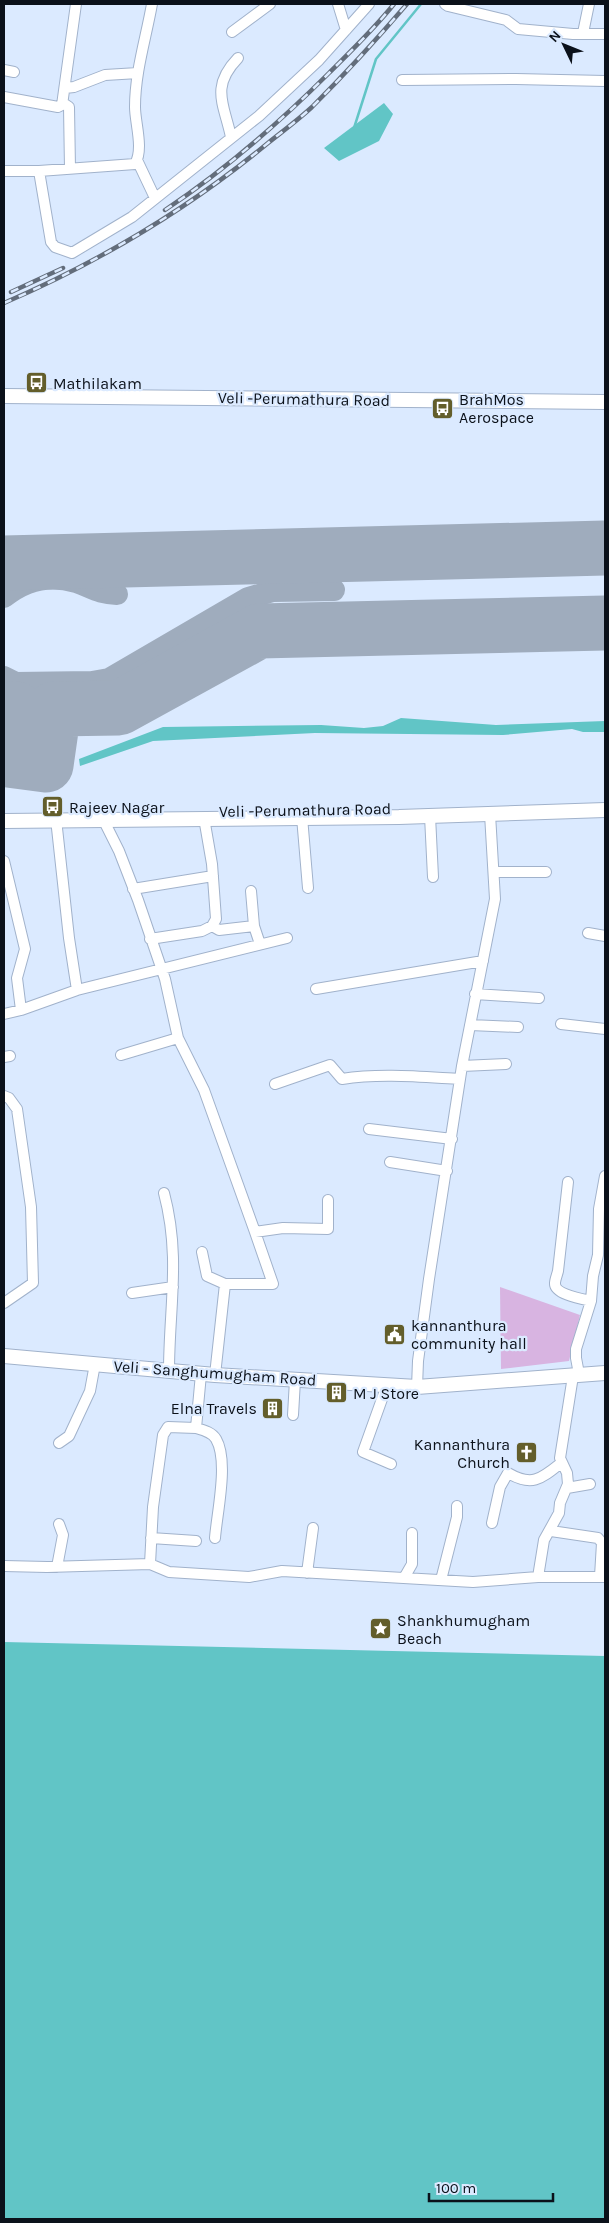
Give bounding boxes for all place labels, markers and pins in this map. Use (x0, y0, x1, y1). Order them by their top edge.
bus stop icon: Mathilakam (25, 371, 49, 395)
place label: Mathilakam (53, 374, 142, 393)
place label: BrahMos Aerospace (459, 390, 534, 427)
bus stop icon: BrahMos Aerospace (431, 396, 455, 420)
bus stop icon: Rajeev Nagar (41, 795, 65, 819)
place label: Rajeev Nagar (69, 798, 164, 817)
place label: kannanthura community hall (411, 1316, 527, 1353)
public building icon: kannanthura community hall (383, 1322, 407, 1346)
building icon: M J Store (325, 1381, 349, 1405)
place label: M J Store (353, 1384, 419, 1403)
building icon: Elna Travels (261, 1396, 285, 1420)
place label: Elna Travels (171, 1399, 257, 1418)
place label: Kannanthura Church (414, 1435, 510, 1472)
church icon: Kannanthura Church (514, 1441, 538, 1465)
place label: Shankhumugham Beach (397, 1611, 530, 1648)
place icon: Shankhumugham Beach (369, 1617, 393, 1641)

